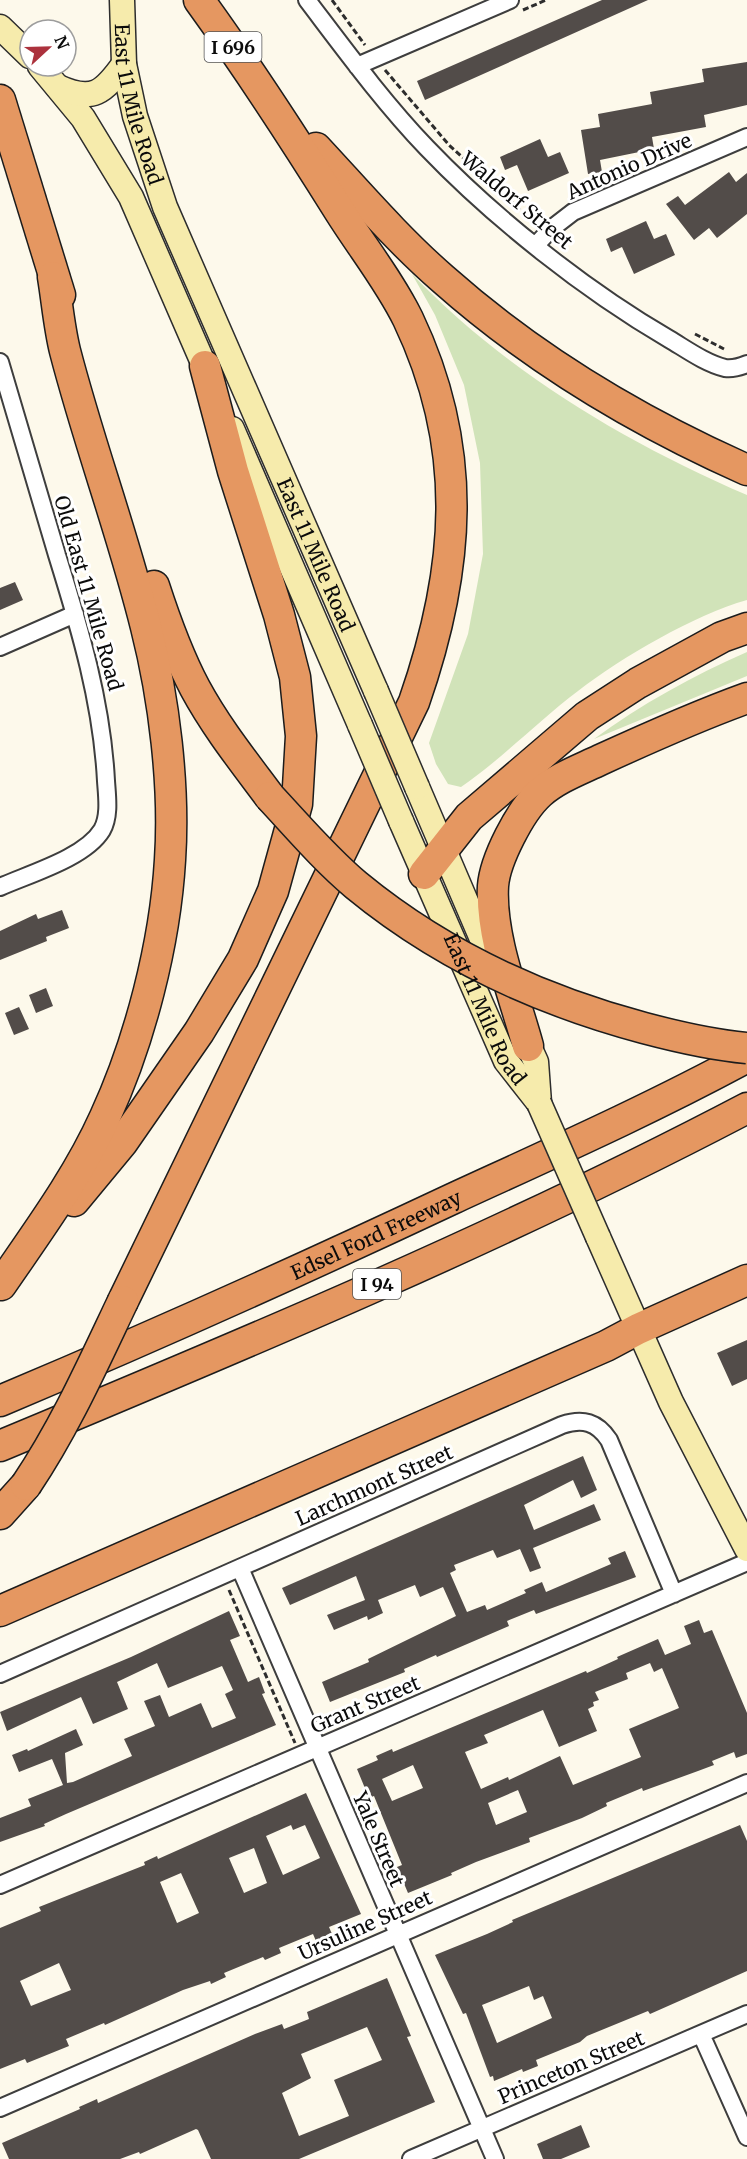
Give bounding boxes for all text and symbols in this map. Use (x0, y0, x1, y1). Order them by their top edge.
north arrow (18, 18, 78, 78)
street label: East 11 Mile Road (110, 23, 169, 188)
road number: I 696 (204, 32, 262, 62)
text: N (50, 33, 74, 52)
street label: Antonio Drive (562, 127, 695, 205)
street label: Waldorf Street (455, 145, 578, 254)
street label: East 11 Mile Road (272, 474, 361, 635)
street label: Old East 11 Mile Road (49, 492, 129, 694)
street label: East 11 Mile Road (439, 929, 532, 1090)
street label: Edsel Ford Freeway (286, 1184, 465, 1285)
road number: I 94 (353, 1269, 401, 1299)
street label: Larchmont Street (292, 1439, 457, 1531)
street label: Grant Street (307, 1670, 424, 1738)
street label: Yale Street (347, 1787, 410, 1891)
street label: Ursuline Street (294, 1884, 436, 1966)
street label: Princeton Street (494, 2025, 648, 2109)

